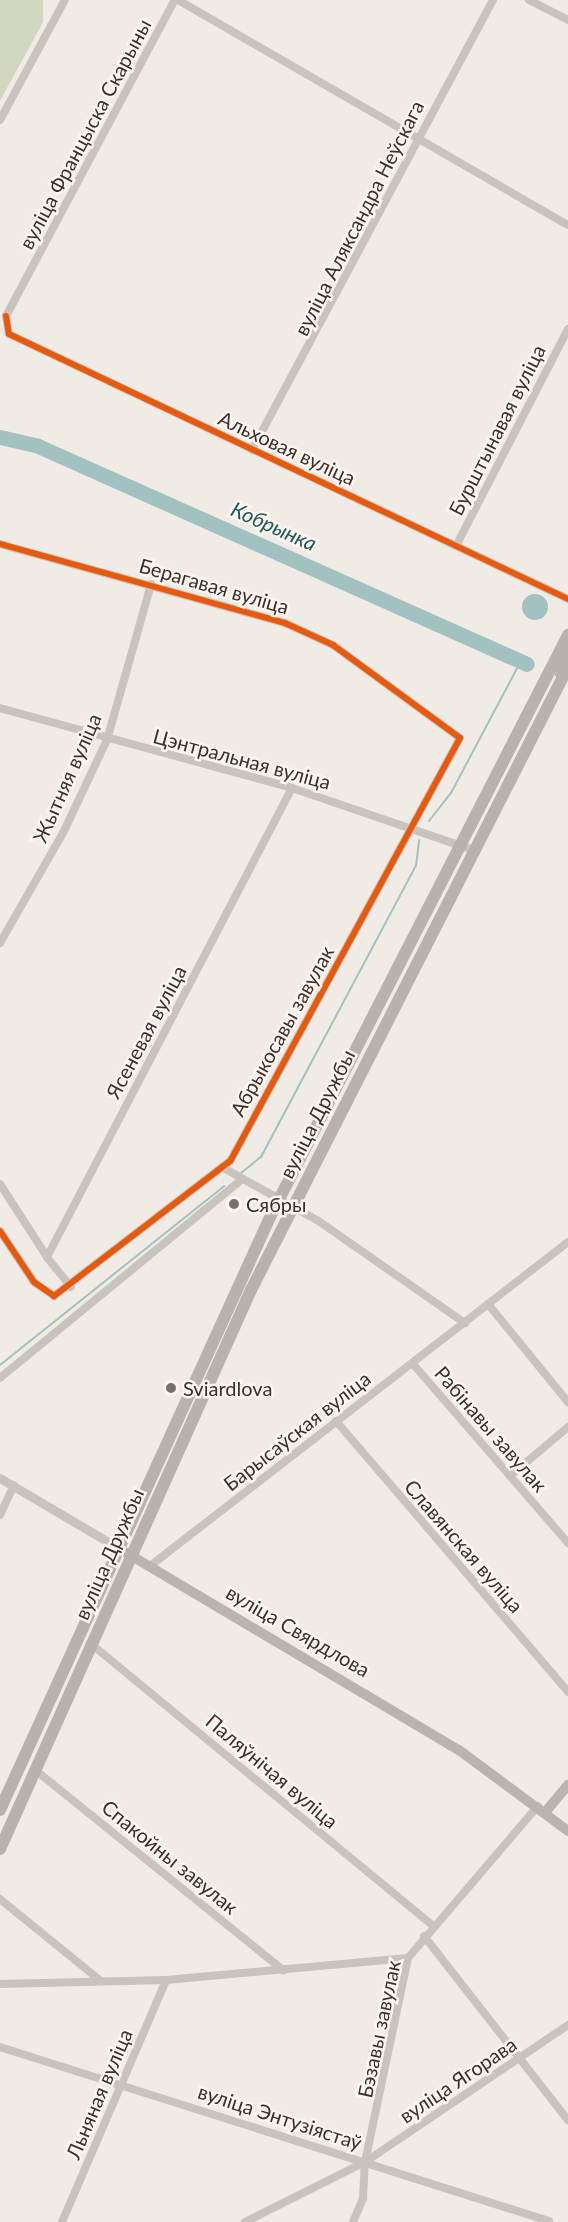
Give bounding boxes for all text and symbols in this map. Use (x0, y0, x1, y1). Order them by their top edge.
street label: вуліца Францыска Скарыны (14, 15, 156, 253)
street label: вуліца Аляксандра Неўскага (289, 97, 429, 339)
street label: Бурштынавая вуліца (444, 341, 550, 519)
street label: Альховая вуліца (215, 406, 359, 490)
water label: Кобрынка (227, 496, 321, 556)
street label: Берагавая вуліца (136, 553, 292, 619)
street label: Жытняя вуліца (28, 710, 106, 846)
street label: Цэнтральная вуліца (151, 724, 333, 794)
street label: Абрыкосавы завулак (225, 942, 339, 1120)
street label: Ясеневая вуліца (101, 961, 191, 1103)
street label: вуліца Дружбы (274, 1046, 360, 1182)
place label: Сябры (246, 1192, 306, 1216)
marker: Сябры (227, 1197, 241, 1211)
street label: Рабінавы завулак (430, 1361, 552, 1497)
street label: Барысаўская вуліца (219, 1366, 375, 1496)
place label: Sviardlova (183, 1376, 272, 1400)
marker: Sviardlova (164, 1381, 178, 1395)
street label: Славянская вуліца (400, 1475, 528, 1617)
street label: вуліца Дружбы (69, 1485, 149, 1623)
street label: вуліца Свярдлова (222, 1580, 374, 1682)
street label: Паляўнічая вуліца (201, 1709, 343, 1833)
street label: Спакойны завулак (97, 1795, 243, 1919)
street label: Бэзавы завулак (353, 1958, 405, 2100)
street label: Льняная вуліца (61, 2025, 137, 2163)
street label: вуліца Ягорава (395, 2032, 521, 2128)
street label: вуліца Энтузіястаў (195, 2079, 365, 2155)

